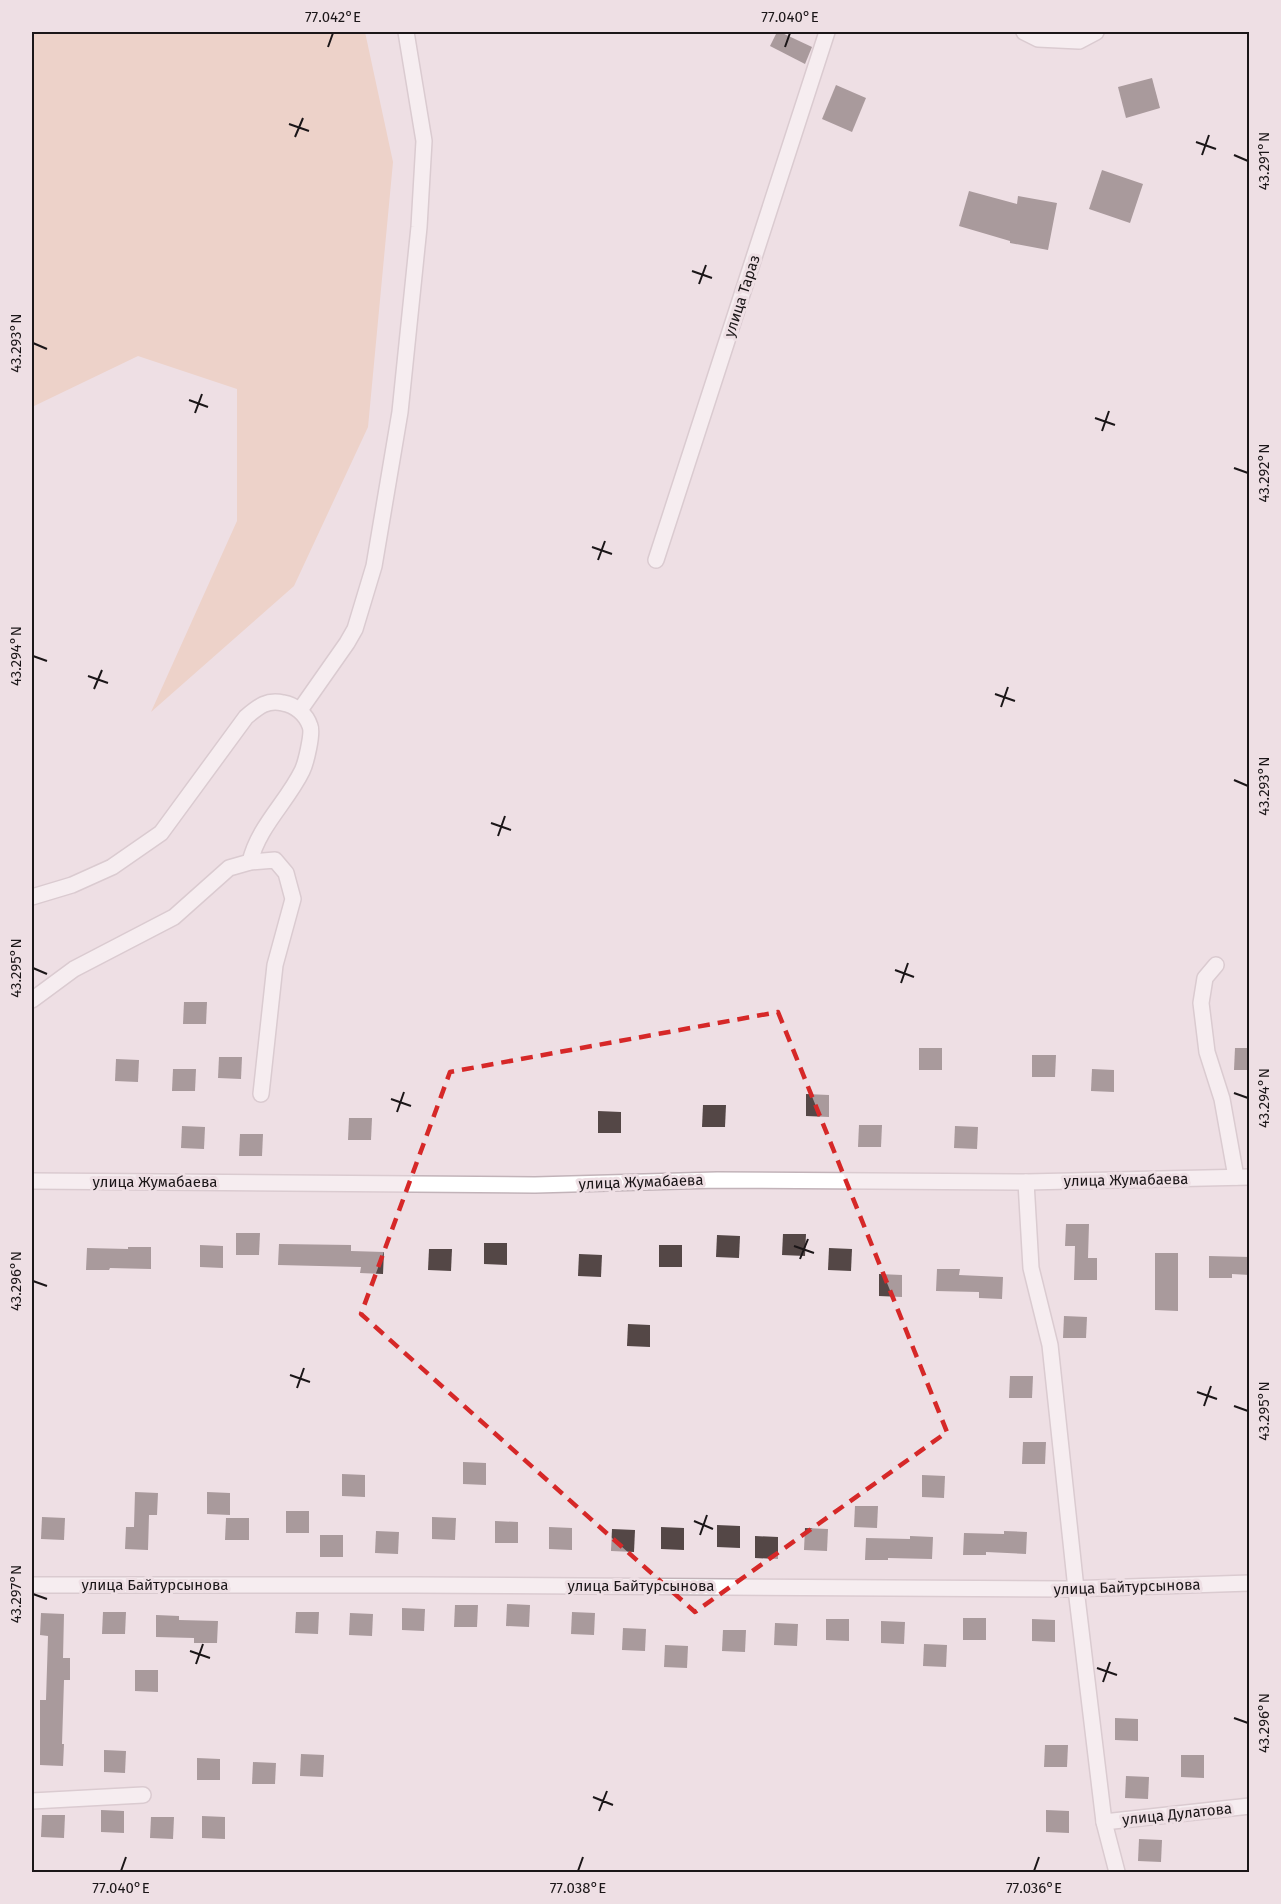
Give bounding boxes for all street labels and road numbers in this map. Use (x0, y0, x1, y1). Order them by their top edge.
street label: улица Тараз (720, 253, 764, 339)
street label: улица Жумабаева (1063, 1170, 1189, 1190)
street label: улица Жумабаева (578, 1171, 704, 1193)
street label: улица Жумабаева (93, 1173, 217, 1191)
street label: улица Байтурсынова (1053, 1575, 1201, 1599)
street label: улица Байтурсынова (82, 1576, 228, 1594)
street label: улица Байтурсынова (568, 1577, 714, 1595)
street label: улица Дулатова (1121, 1799, 1233, 1829)

